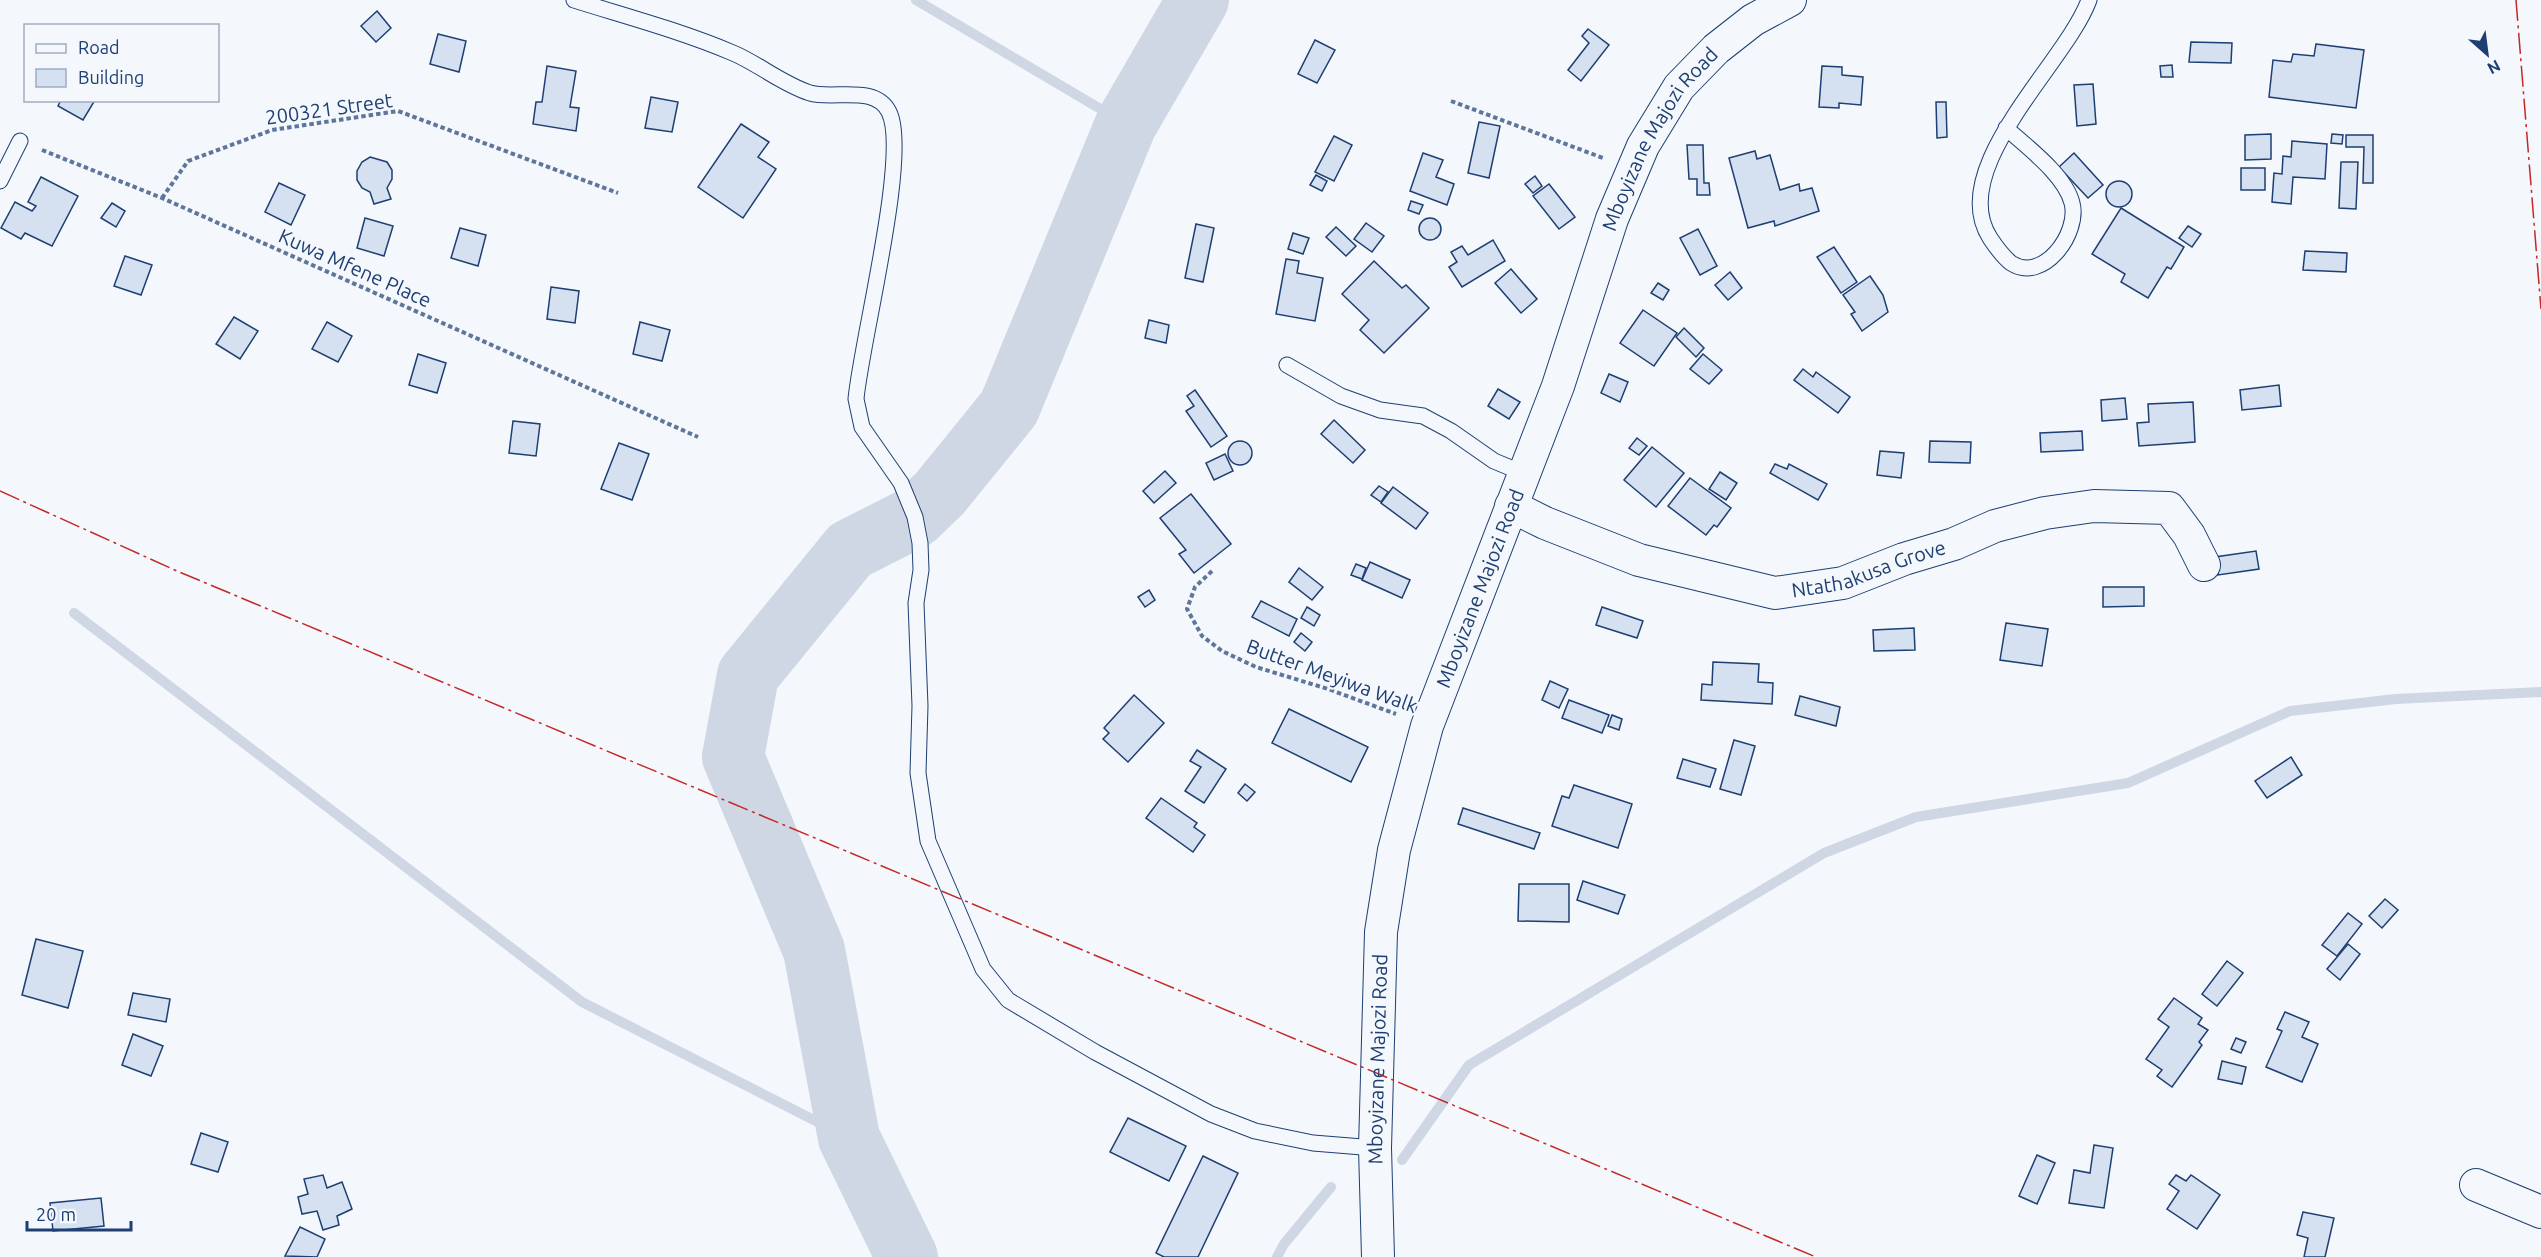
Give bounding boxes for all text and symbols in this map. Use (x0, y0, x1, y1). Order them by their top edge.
legend (24, 24, 219, 102)
north arrow (2457, 24, 2517, 84)
text: Road (78, 37, 120, 57)
street label: Mboyizane Majozi Road (1597, 42, 1722, 233)
text: N (2485, 56, 2504, 78)
text: Building (78, 67, 144, 87)
street label: 200321 Street (264, 88, 394, 129)
street label: Kuwa Mfene Place (275, 224, 435, 312)
street label: Mboyizane Majozi Road (1431, 486, 1528, 691)
street label: Ntathakusa Grove (1790, 535, 1948, 601)
street label: Butter Meyiwa Walk (1244, 634, 1421, 717)
street label: Mboyizane Majozi Road (1363, 953, 1391, 1165)
scale bar (27, 1194, 130, 1232)
text: 20 m (36, 1204, 76, 1224)

